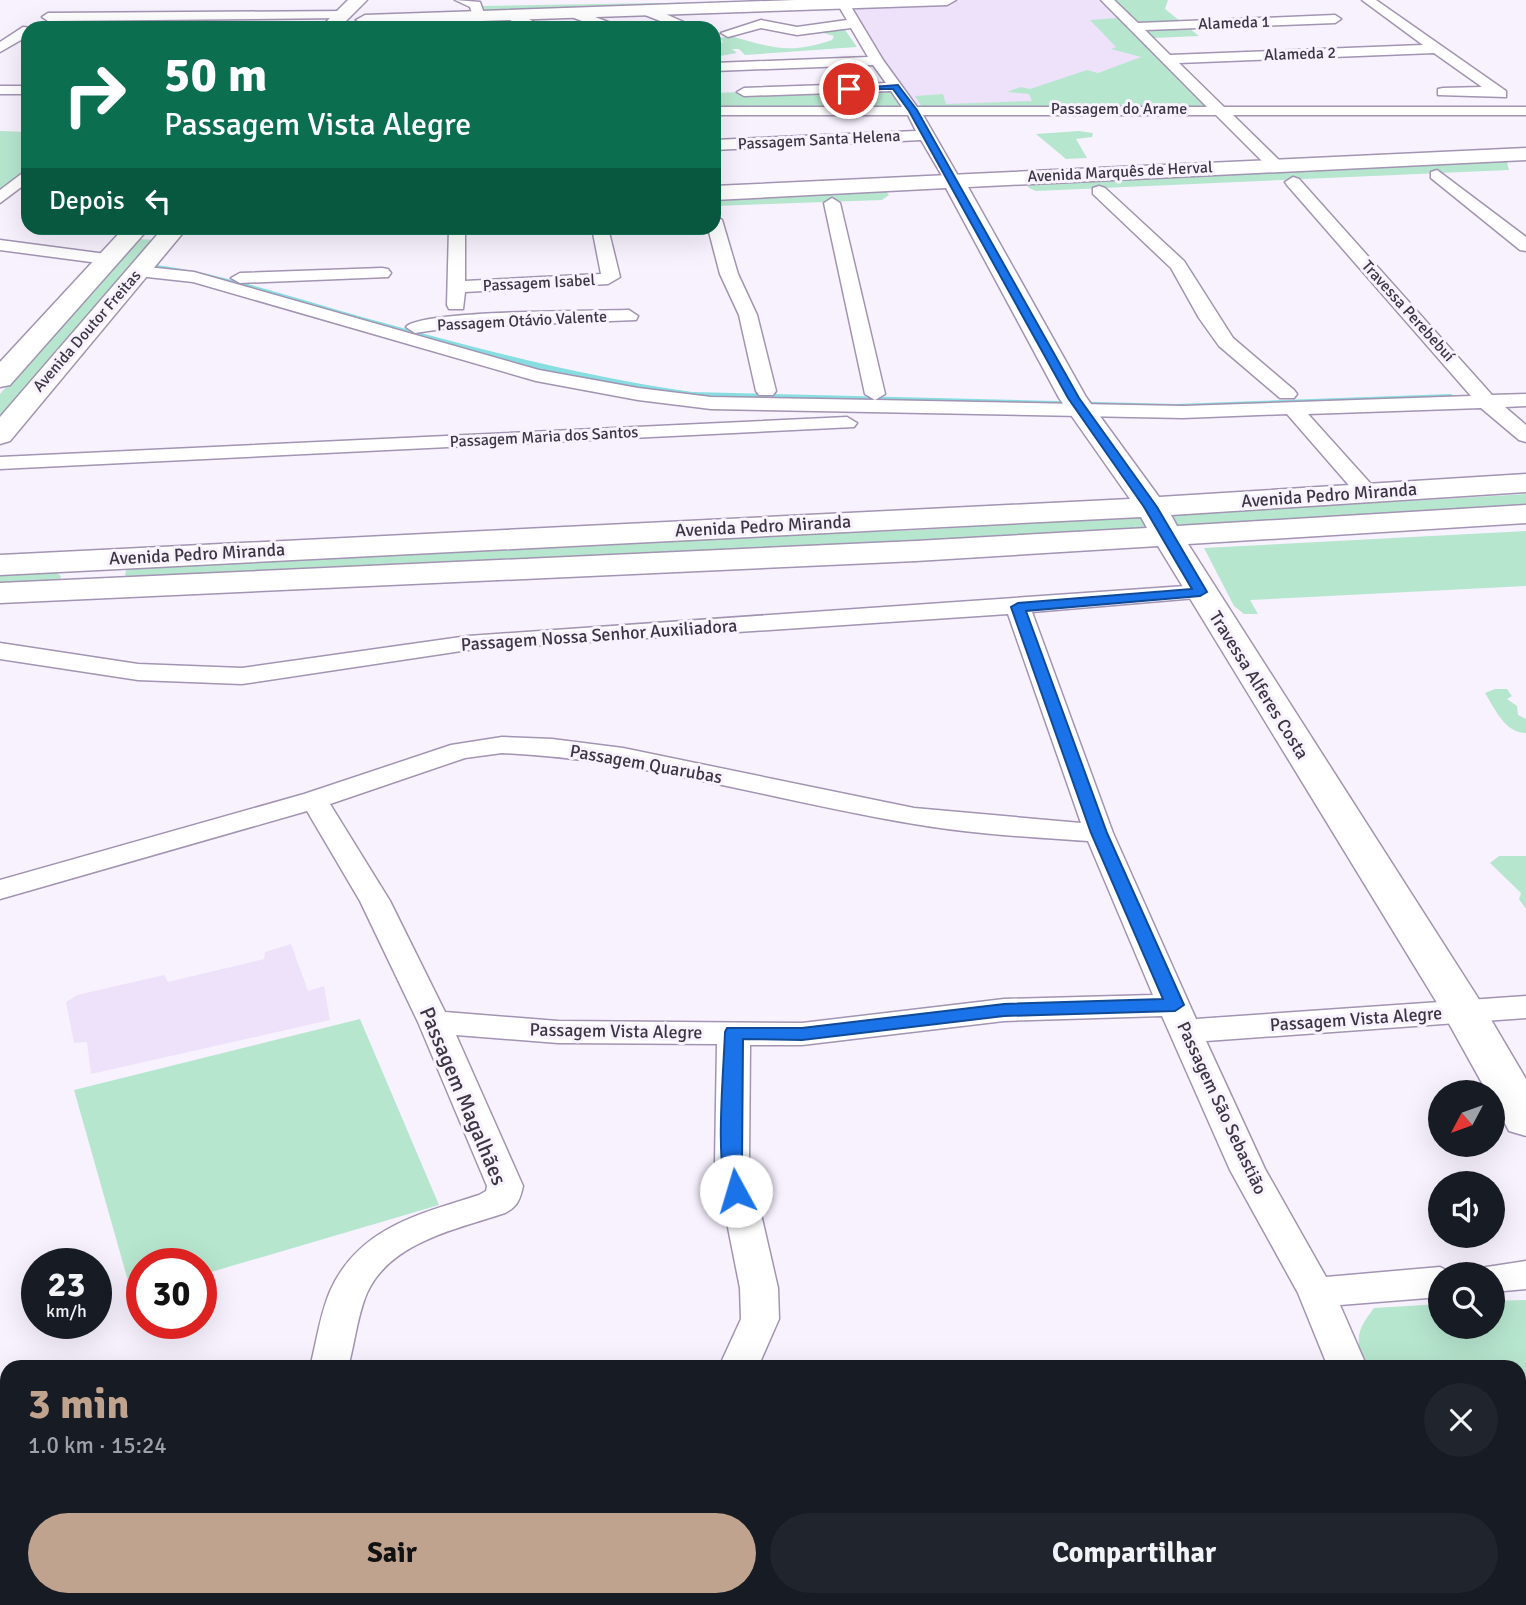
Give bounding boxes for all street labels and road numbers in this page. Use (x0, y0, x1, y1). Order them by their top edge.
street label: Alameda 1 (1198, 12, 1270, 34)
street label: Alameda 2 (1264, 43, 1336, 65)
street label: Passagem do Arame (1051, 99, 1187, 119)
street label: Passagem Santa Helena (737, 126, 901, 154)
street label: Avenida Marquês de Herval (1027, 157, 1213, 187)
street label: Travessa Perebebuí (1357, 256, 1459, 366)
street label: Avenida Doutor Freitas (29, 266, 145, 396)
street label: Passagem Isabel (482, 270, 596, 296)
street label: Passagem Otávio Valente (436, 307, 608, 335)
street label: Passagem Maria dos Santos (449, 422, 639, 452)
street label: Avenida Pedro Miranda (1240, 478, 1418, 512)
street label: Avenida Pedro Miranda (674, 510, 852, 542)
street label: Avenida Pedro Miranda (108, 538, 286, 570)
street label: Travessa Alferes Costa (1204, 607, 1314, 763)
street label: Passagem Nossa Senhor Auxiliadora (460, 614, 738, 656)
street label: Passagem Quarubas (568, 740, 724, 788)
street label: Passagem Vista Alegre (1269, 1002, 1443, 1036)
street label: Passagem Magalhães (414, 1003, 512, 1189)
street label: Passagem Vista Alegre (529, 1018, 703, 1044)
street label: Passagem São Sebastião (1172, 1018, 1272, 1198)

